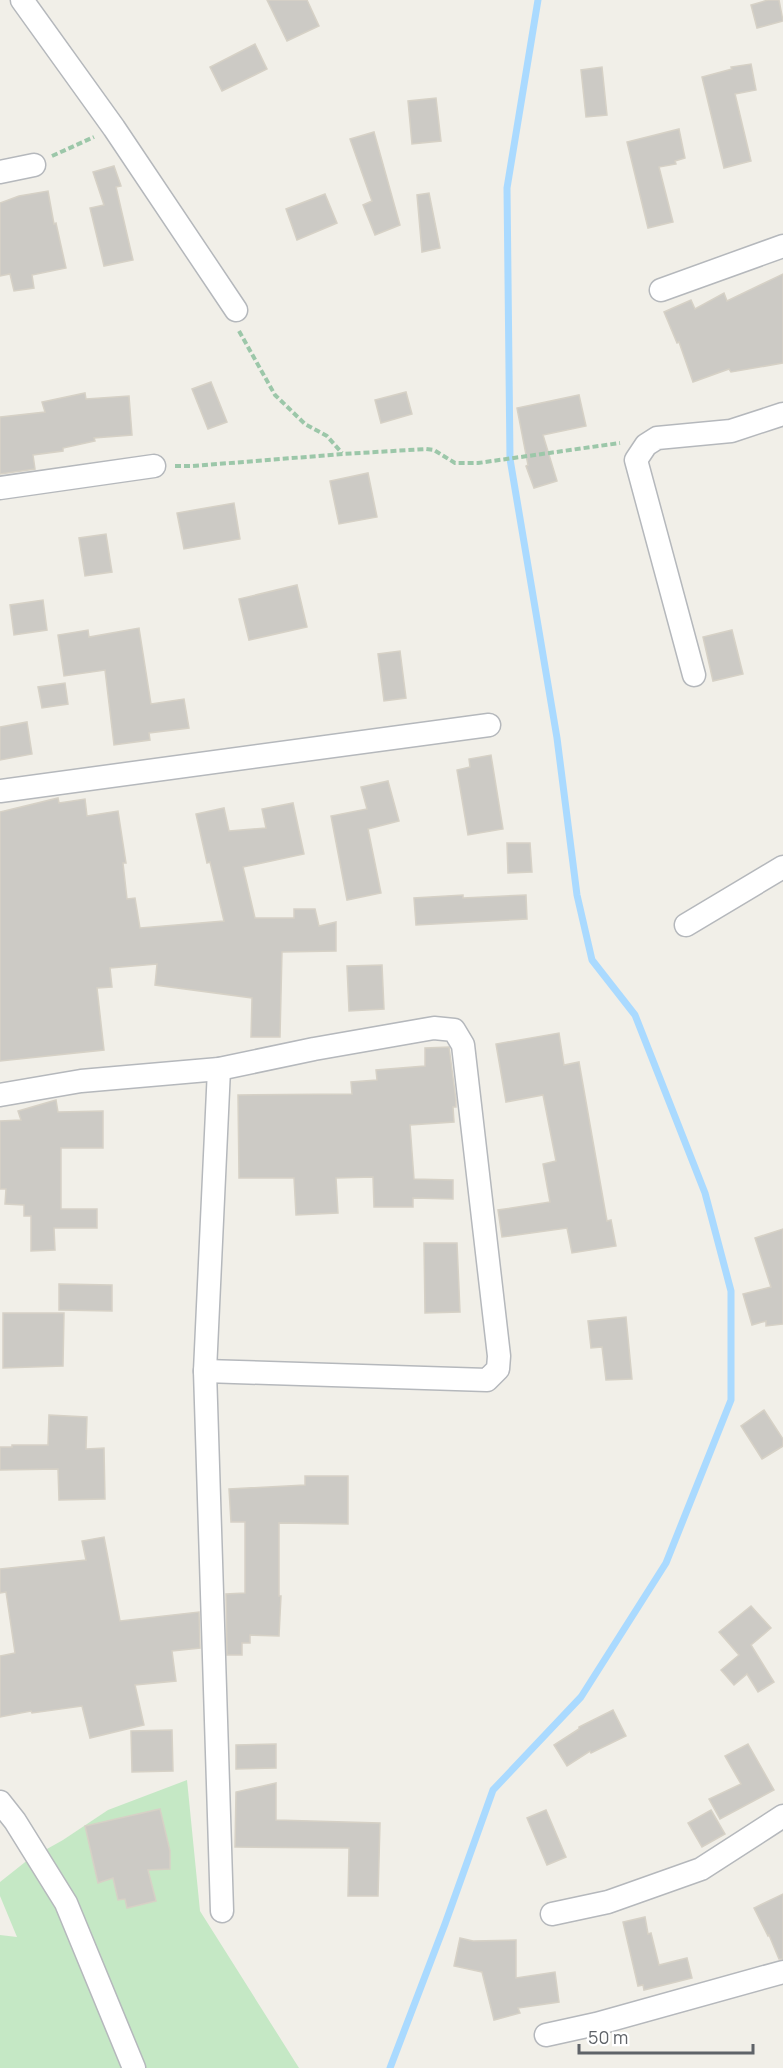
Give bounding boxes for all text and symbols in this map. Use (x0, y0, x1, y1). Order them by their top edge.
scale bar (579, 2017, 753, 2055)
text: 50 m (588, 2025, 628, 2049)

